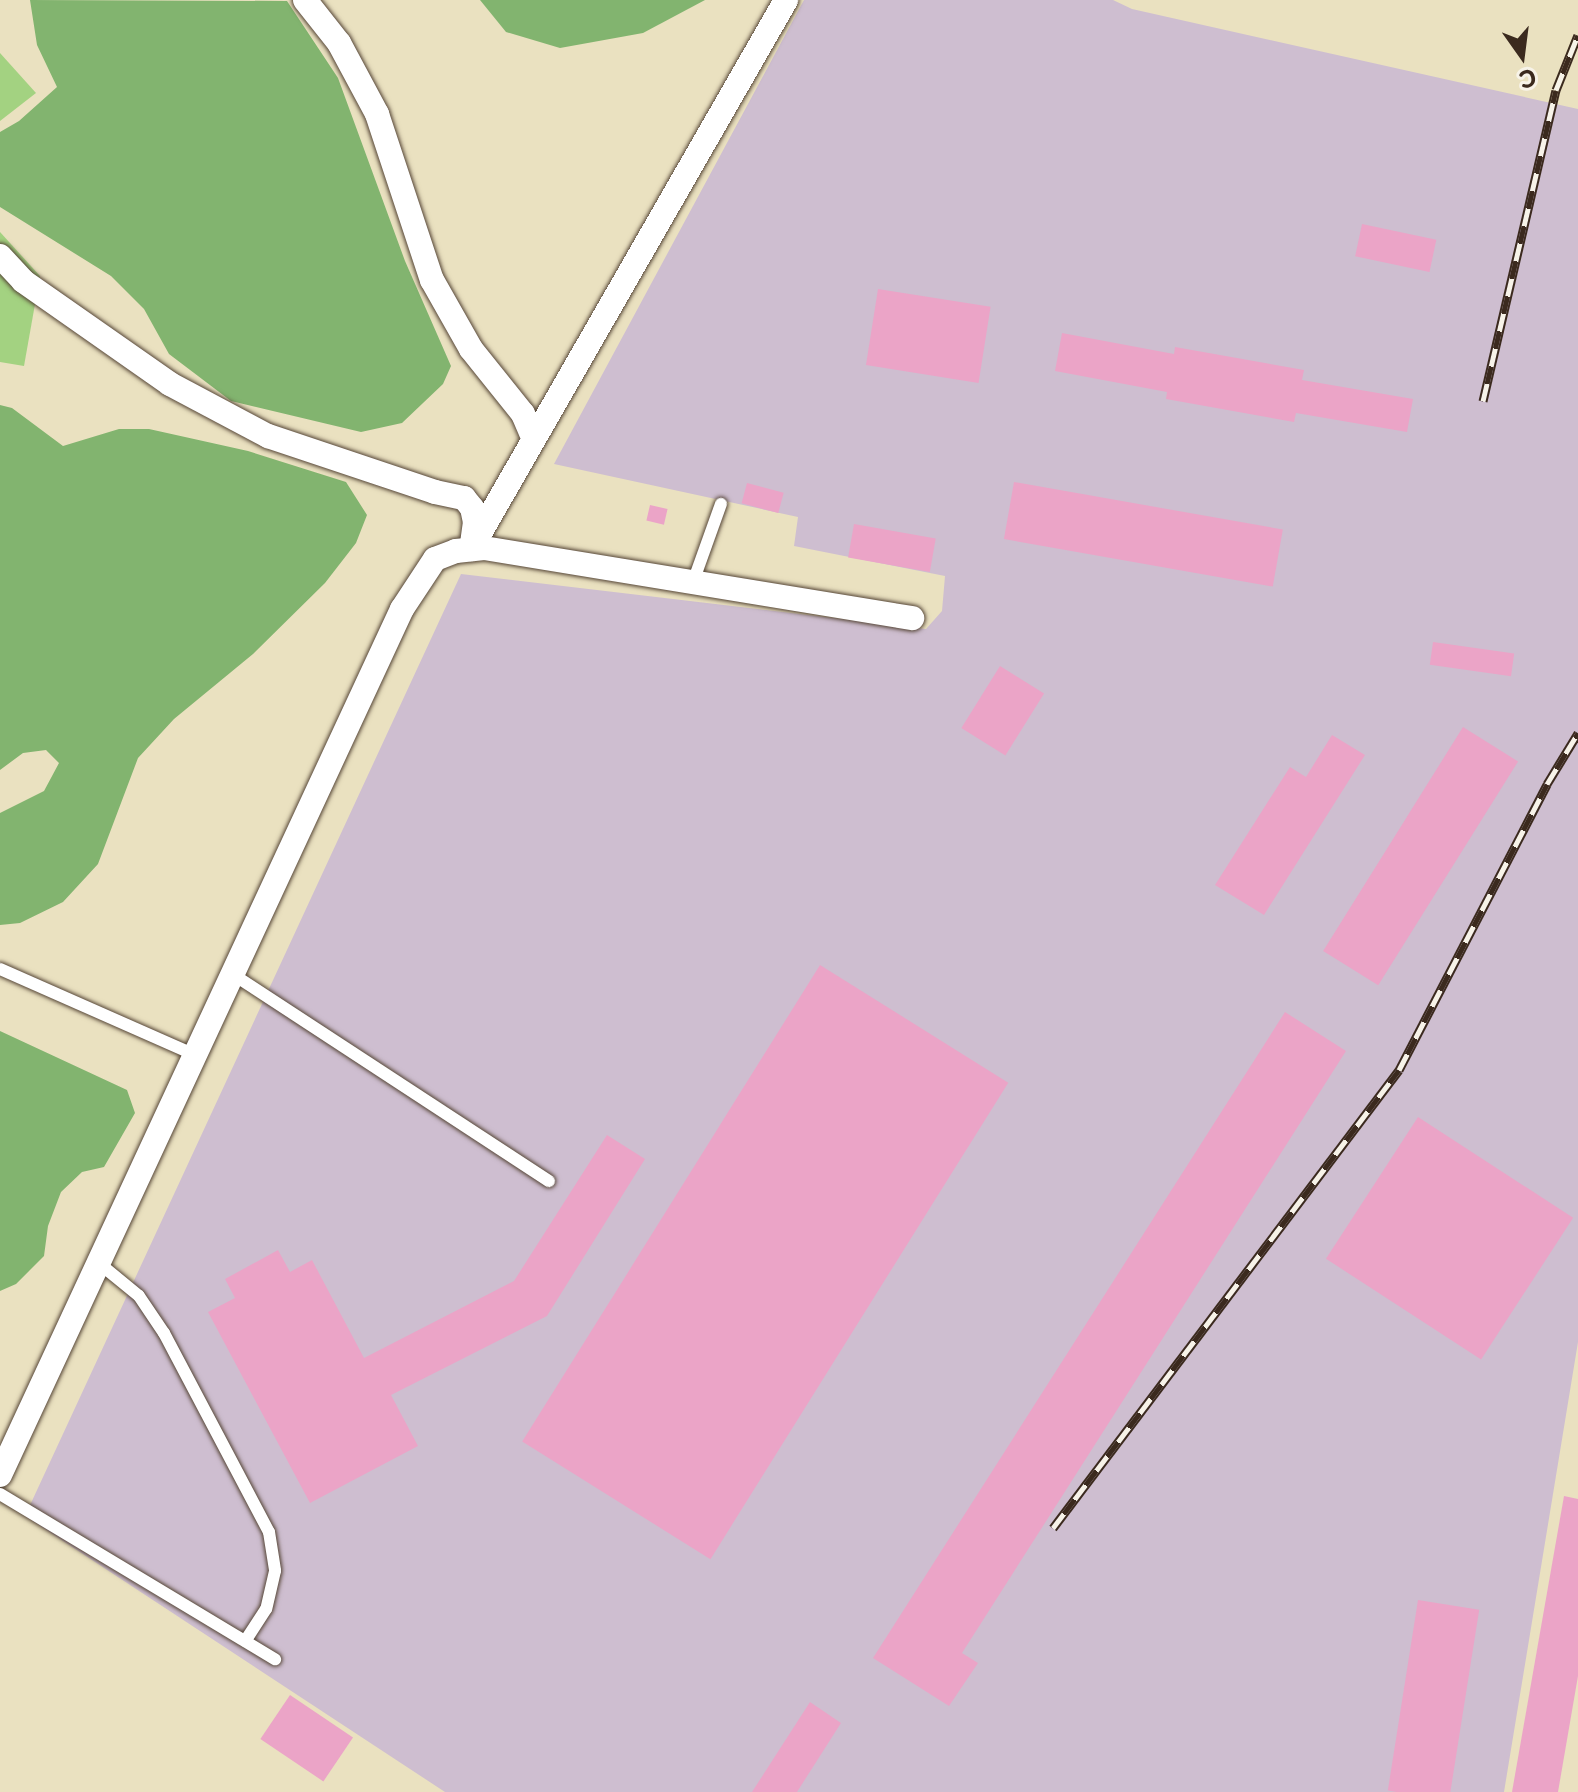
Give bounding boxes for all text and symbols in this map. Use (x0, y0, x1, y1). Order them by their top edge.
north arrow (1482, 16, 1562, 96)
text: С (1516, 62, 1540, 98)

